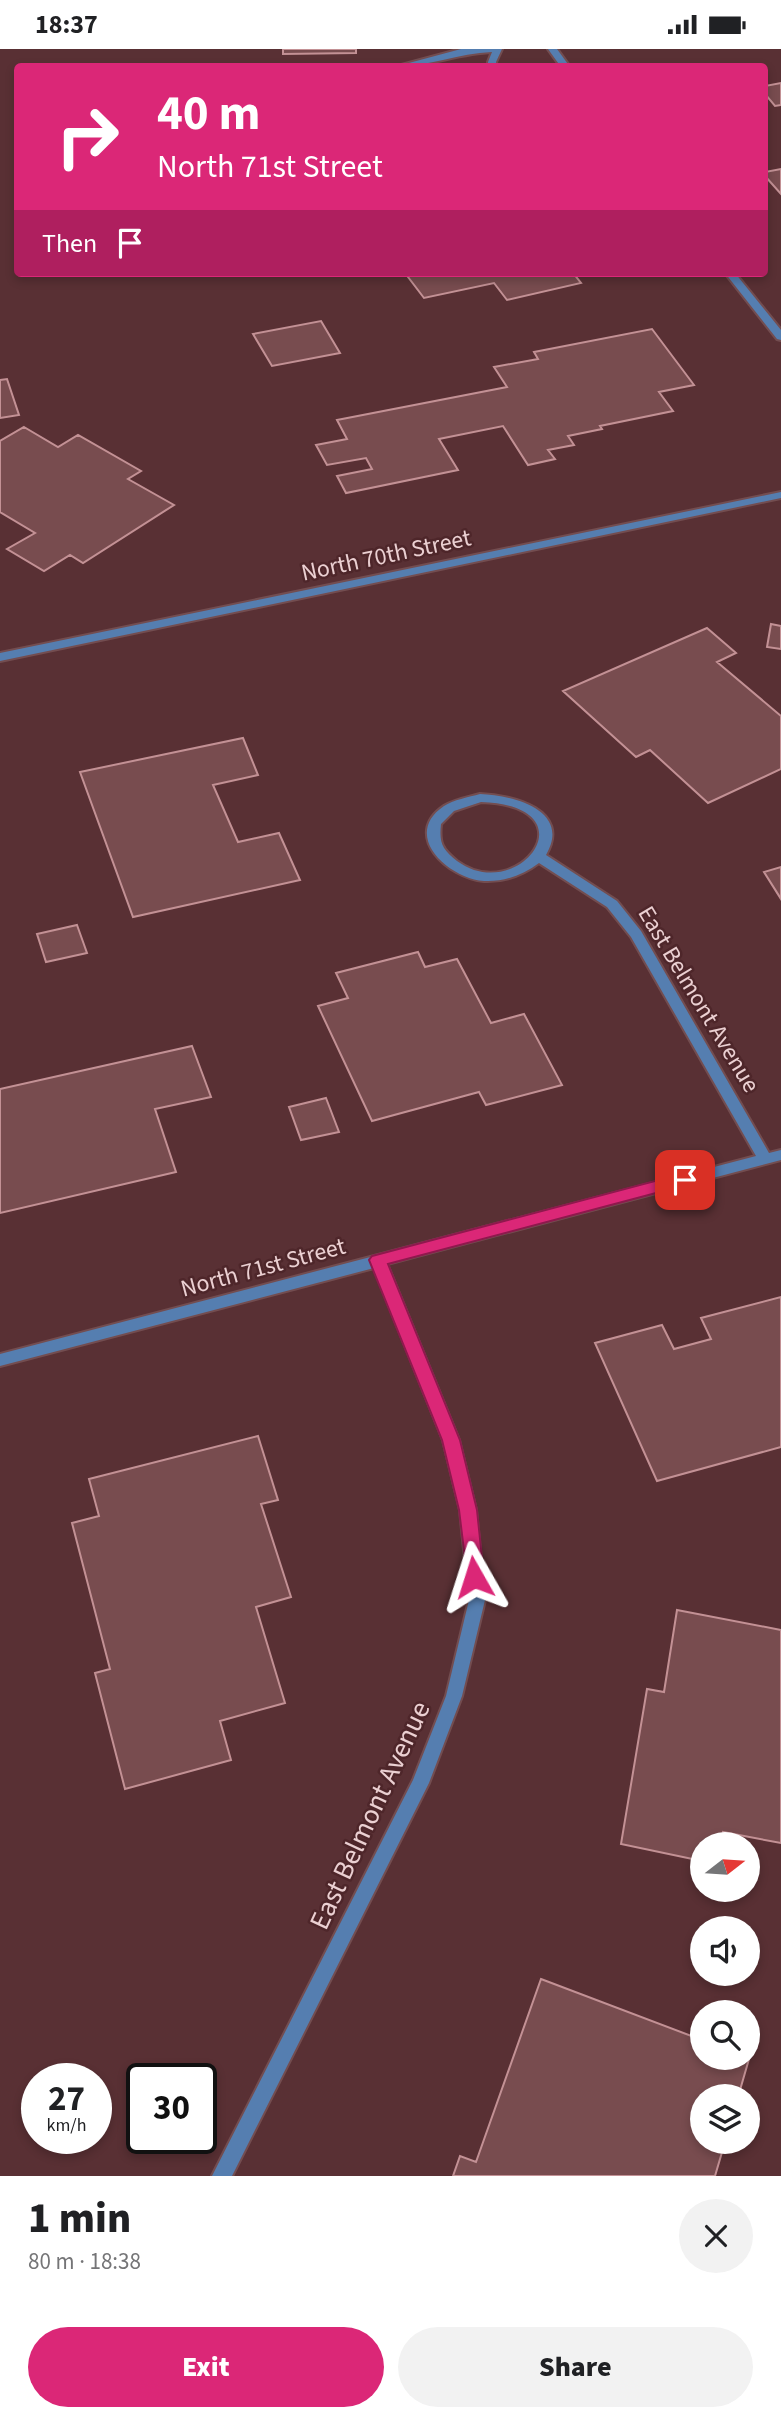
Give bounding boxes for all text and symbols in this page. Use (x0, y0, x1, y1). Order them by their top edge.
text: 18:37 (35, 6, 98, 43)
text: 40 m (157, 79, 261, 149)
icon: right (42, 91, 133, 182)
text: North 71st Street (157, 144, 383, 190)
icon: arrive (111, 224, 149, 262)
text: Then (42, 225, 97, 262)
street label: North 70th Street (298, 520, 474, 591)
street label: East Belmont Avenue (629, 899, 768, 1099)
pin (655, 1150, 715, 1210)
icon: arrive (666, 1161, 704, 1199)
street label: North 71st Street (177, 1229, 349, 1306)
position arrow (437, 1540, 511, 1614)
street label: East Belmont Avenue (299, 1695, 440, 1936)
north arrow (690, 1832, 760, 1902)
map controls (690, 1832, 760, 2154)
button: sound (690, 1916, 760, 1986)
button: search (690, 2000, 760, 2070)
speed limit sign: 30 (126, 2063, 217, 2154)
text: 27 (48, 2074, 85, 2124)
button: layers (690, 2084, 760, 2154)
text: km/h (47, 2113, 86, 2138)
text: 1 min (28, 2189, 131, 2249)
button: close (679, 2199, 753, 2273)
text: 80 m · 18:38 (28, 2245, 141, 2278)
button: Exit (28, 2327, 384, 2407)
button: Share (398, 2327, 753, 2407)

